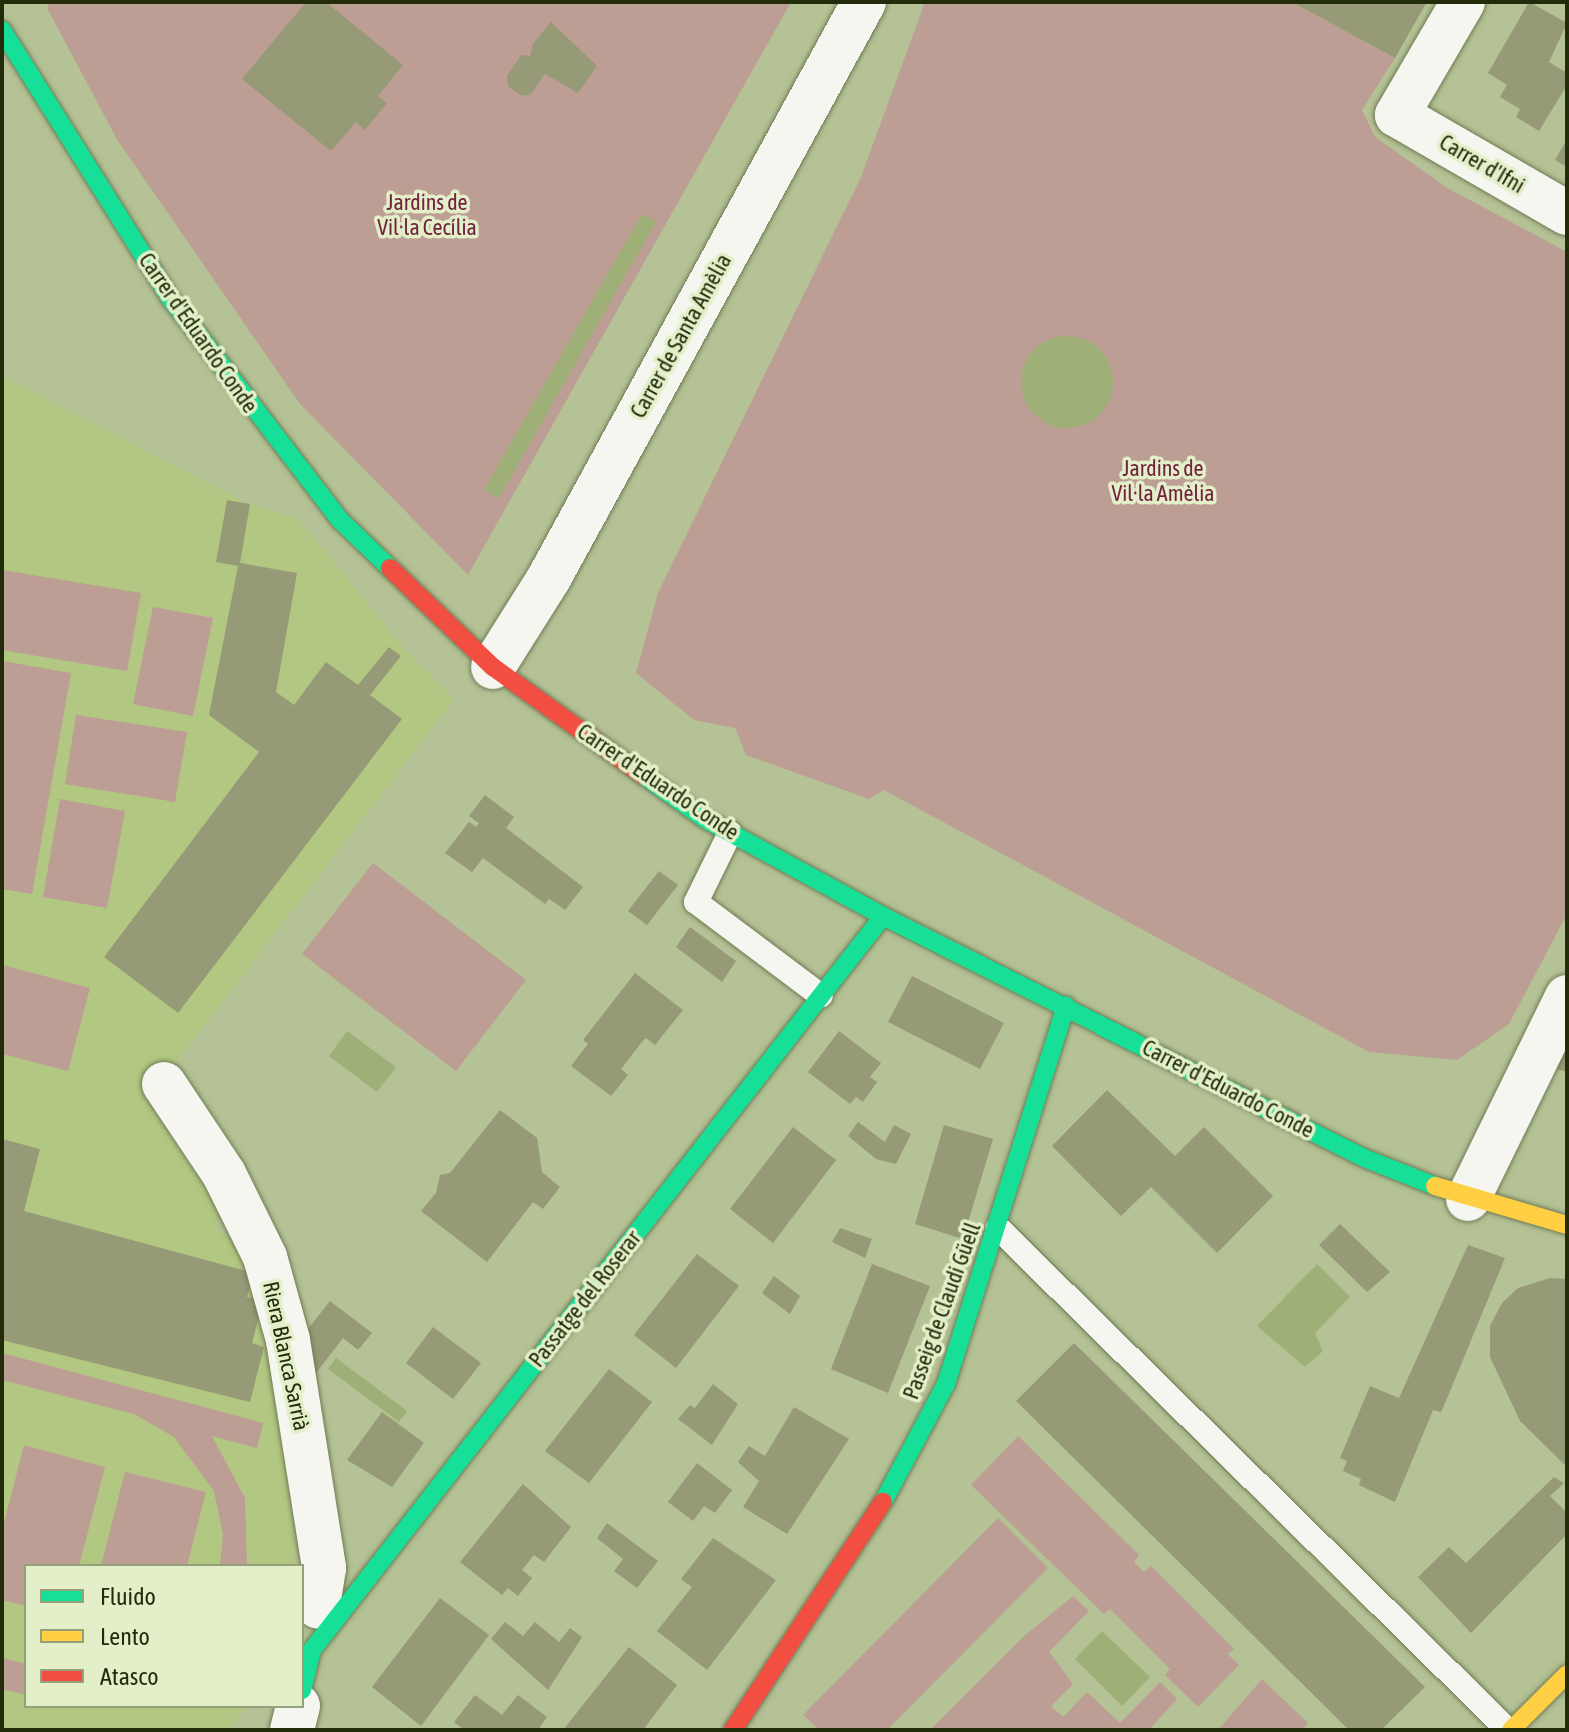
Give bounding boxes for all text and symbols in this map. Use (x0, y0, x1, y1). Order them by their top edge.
street label: Carrer d'Ifni (1435, 129, 1529, 199)
park label: Jardins de Vil·la Cecília (377, 189, 477, 240)
street label: Carrer d'Eduardo Conde (133, 248, 263, 418)
street label: Carrer de Santa Amèlia (625, 249, 737, 423)
park label: Jardins de Vil·la Amèlia (1111, 455, 1215, 506)
street label: Carrer d'Eduardo Conde (572, 718, 744, 846)
street label: Carrer d'Eduardo Conde (1138, 1034, 1318, 1144)
street label: Passeig de Claudi Güell (898, 1219, 986, 1403)
street label: Passatge del Roserar (524, 1226, 646, 1372)
street label: Riera Blanca Sarrià (257, 1279, 315, 1433)
legend (24, 1564, 304, 1708)
text: Fluido (100, 1583, 156, 1610)
text: Lento (100, 1623, 150, 1650)
text: Atasco (100, 1663, 158, 1690)

